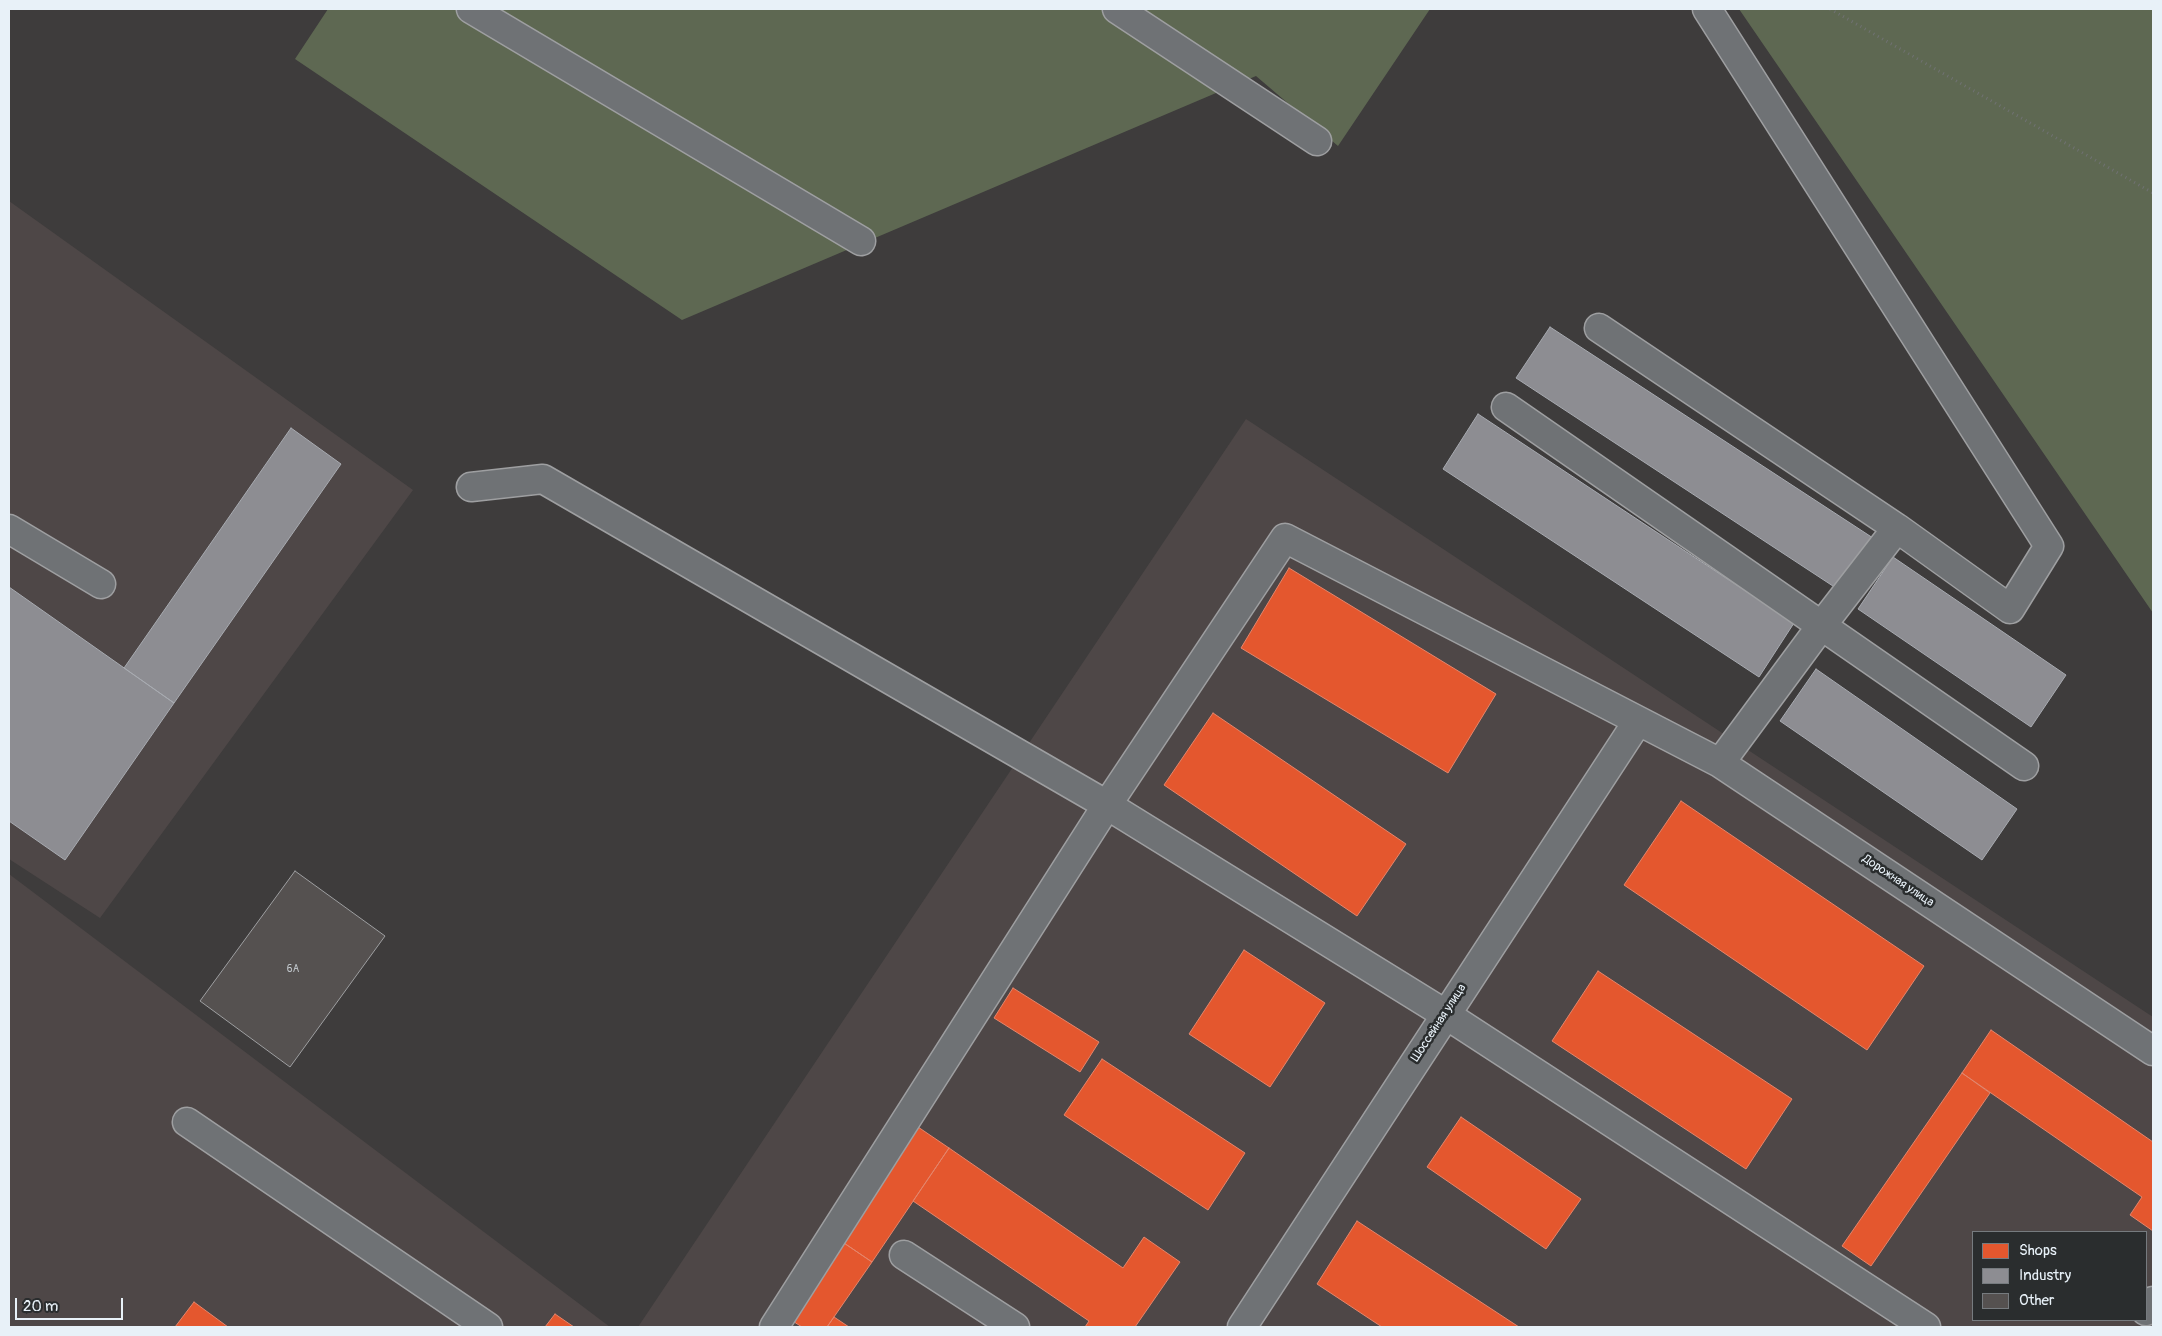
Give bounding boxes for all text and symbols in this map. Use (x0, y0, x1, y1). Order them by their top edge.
street label: Дорожная улица (1860, 852, 1936, 910)
house number: 6А (287, 963, 299, 975)
street label: Шоссейная улица (1409, 981, 1469, 1065)
legend (1972, 1231, 2147, 1321)
text: Shops (2019, 1241, 2057, 1260)
text: Industry (2019, 1266, 2071, 1285)
scale bar (18, 1288, 125, 1320)
text: Other (2019, 1291, 2054, 1310)
text: 20 m (23, 1297, 58, 1316)

